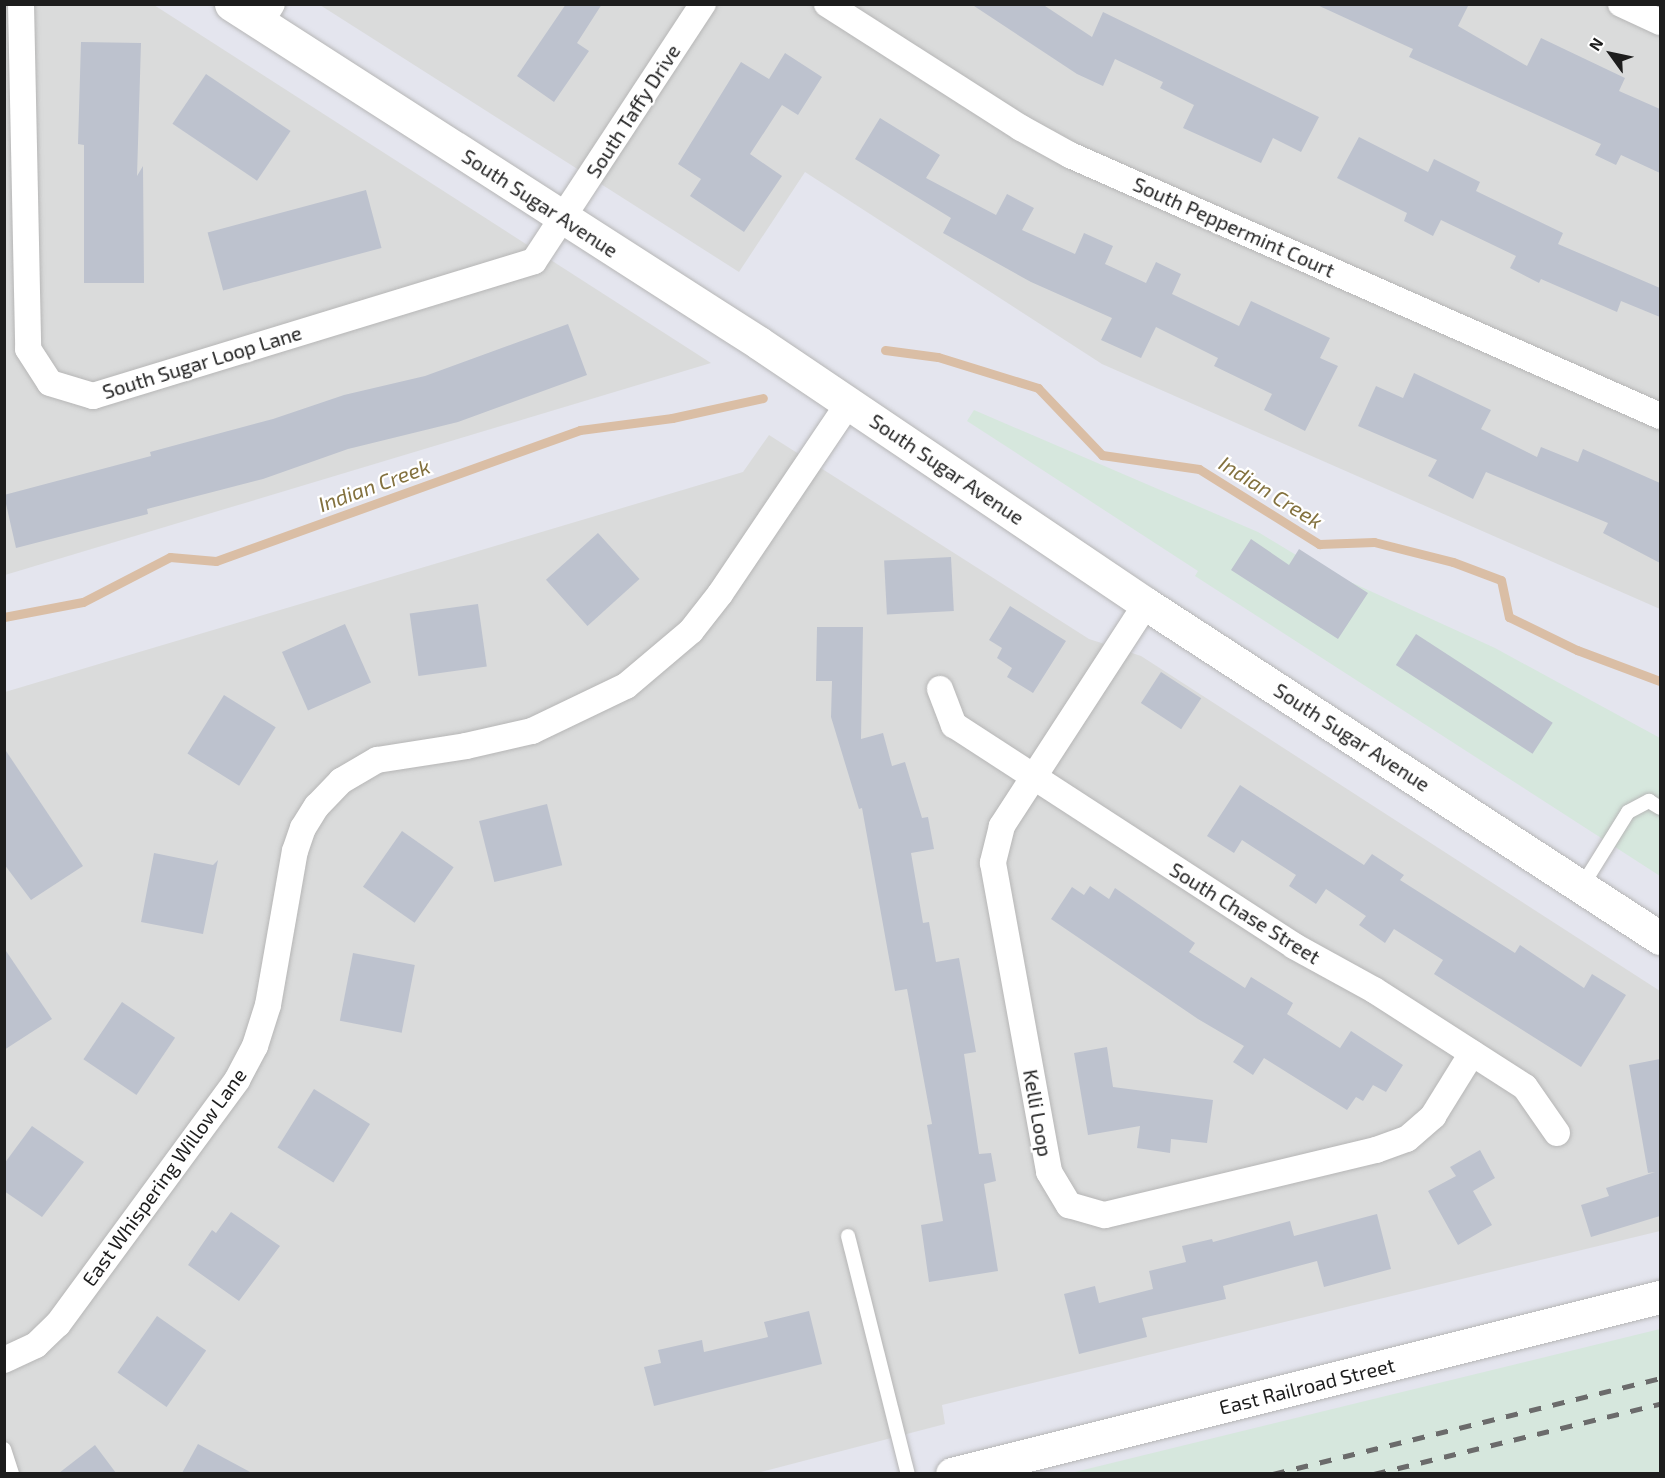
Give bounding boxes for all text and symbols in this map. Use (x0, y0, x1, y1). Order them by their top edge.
north arrow (1581, 24, 1641, 84)
text: N (1584, 34, 1607, 54)
street label: South Taffy Drive (581, 39, 685, 183)
street label: South Sugar Avenue (457, 143, 623, 263)
street label: South Peppermint Court (1130, 172, 1338, 282)
street label: South Sugar Loop Lane (99, 320, 305, 404)
street label: South Sugar Avenue (865, 408, 1029, 530)
water label: Indian Creek (1215, 450, 1327, 534)
water label: Indian Creek (315, 453, 433, 517)
street label: South Sugar Avenue (1269, 677, 1435, 797)
street label: South Chase Street (1165, 857, 1325, 969)
street label: East Whispering Willow Lane (77, 1063, 251, 1291)
street label: Kelli Loop (1019, 1068, 1057, 1158)
street label: East Railroad Street (1217, 1353, 1397, 1419)

